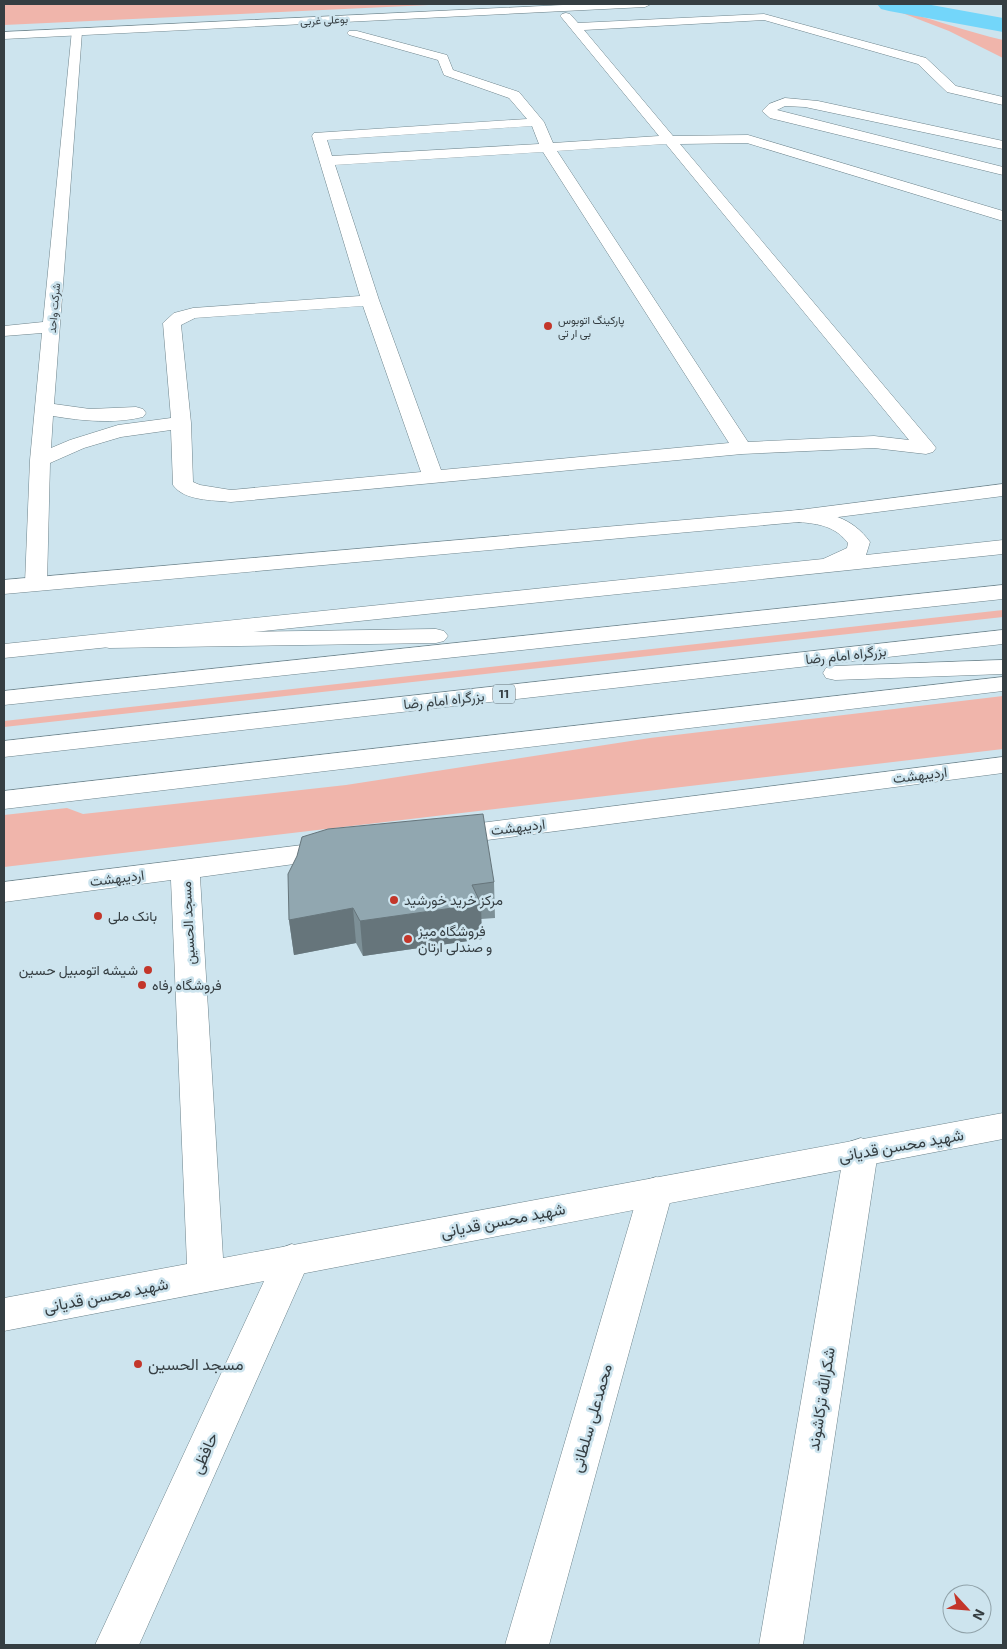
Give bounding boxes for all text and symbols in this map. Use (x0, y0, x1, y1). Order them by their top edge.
street label: بوعلی غربی (300, 12, 348, 28)
street label: شرکت واحد (45, 282, 63, 334)
place label: پارکینگ اتوبوس بی ار تی (558, 313, 624, 340)
marker: پارکینگ اتوبوس بی ار تی (542, 320, 554, 332)
street label: بزرگراه امام رضا (805, 642, 887, 668)
road number: 11 (493, 684, 515, 704)
street label: بزرگراه امام رضا (403, 687, 485, 713)
street label: اردیبهشت (892, 763, 948, 787)
street label: اردیبهشت (490, 815, 546, 839)
street label: اردیبهشت (89, 866, 145, 890)
street label: مسجد الحسین (177, 881, 199, 965)
place label: مرکز خرید خورشید (404, 891, 503, 909)
marker: مرکز خرید خورشید (388, 894, 400, 906)
place label: بانک ملی (108, 907, 157, 925)
marker: بانک ملی (92, 910, 104, 922)
place label: فروشگاه میز و صندلی ارتان (417, 922, 492, 956)
marker: فروشگاه میز و صندلی ارتان (402, 933, 414, 945)
place label: شیشه اتومبیل حسین (19, 961, 138, 979)
marker: شیشه اتومبیل حسین (142, 964, 154, 976)
place label: فروشگاه رفاه (152, 976, 222, 994)
marker: فروشگاه رفاه (136, 979, 148, 991)
street label: شهید محسن قدیانی (837, 1124, 965, 1167)
street label: شهید محسن قدیانی (439, 1198, 567, 1243)
street label: شهید محسن قدیانی (42, 1273, 170, 1318)
street label: شکرالله ترکاشوند (803, 1346, 840, 1452)
place label: مسجد الحسین (148, 1354, 244, 1375)
marker: مسجد الحسین (132, 1358, 144, 1370)
street label: محمدعلی سلطانی (566, 1361, 617, 1475)
street label: حافظی (186, 1429, 223, 1477)
north arrow (942, 1584, 992, 1634)
text: N (969, 1607, 989, 1623)

